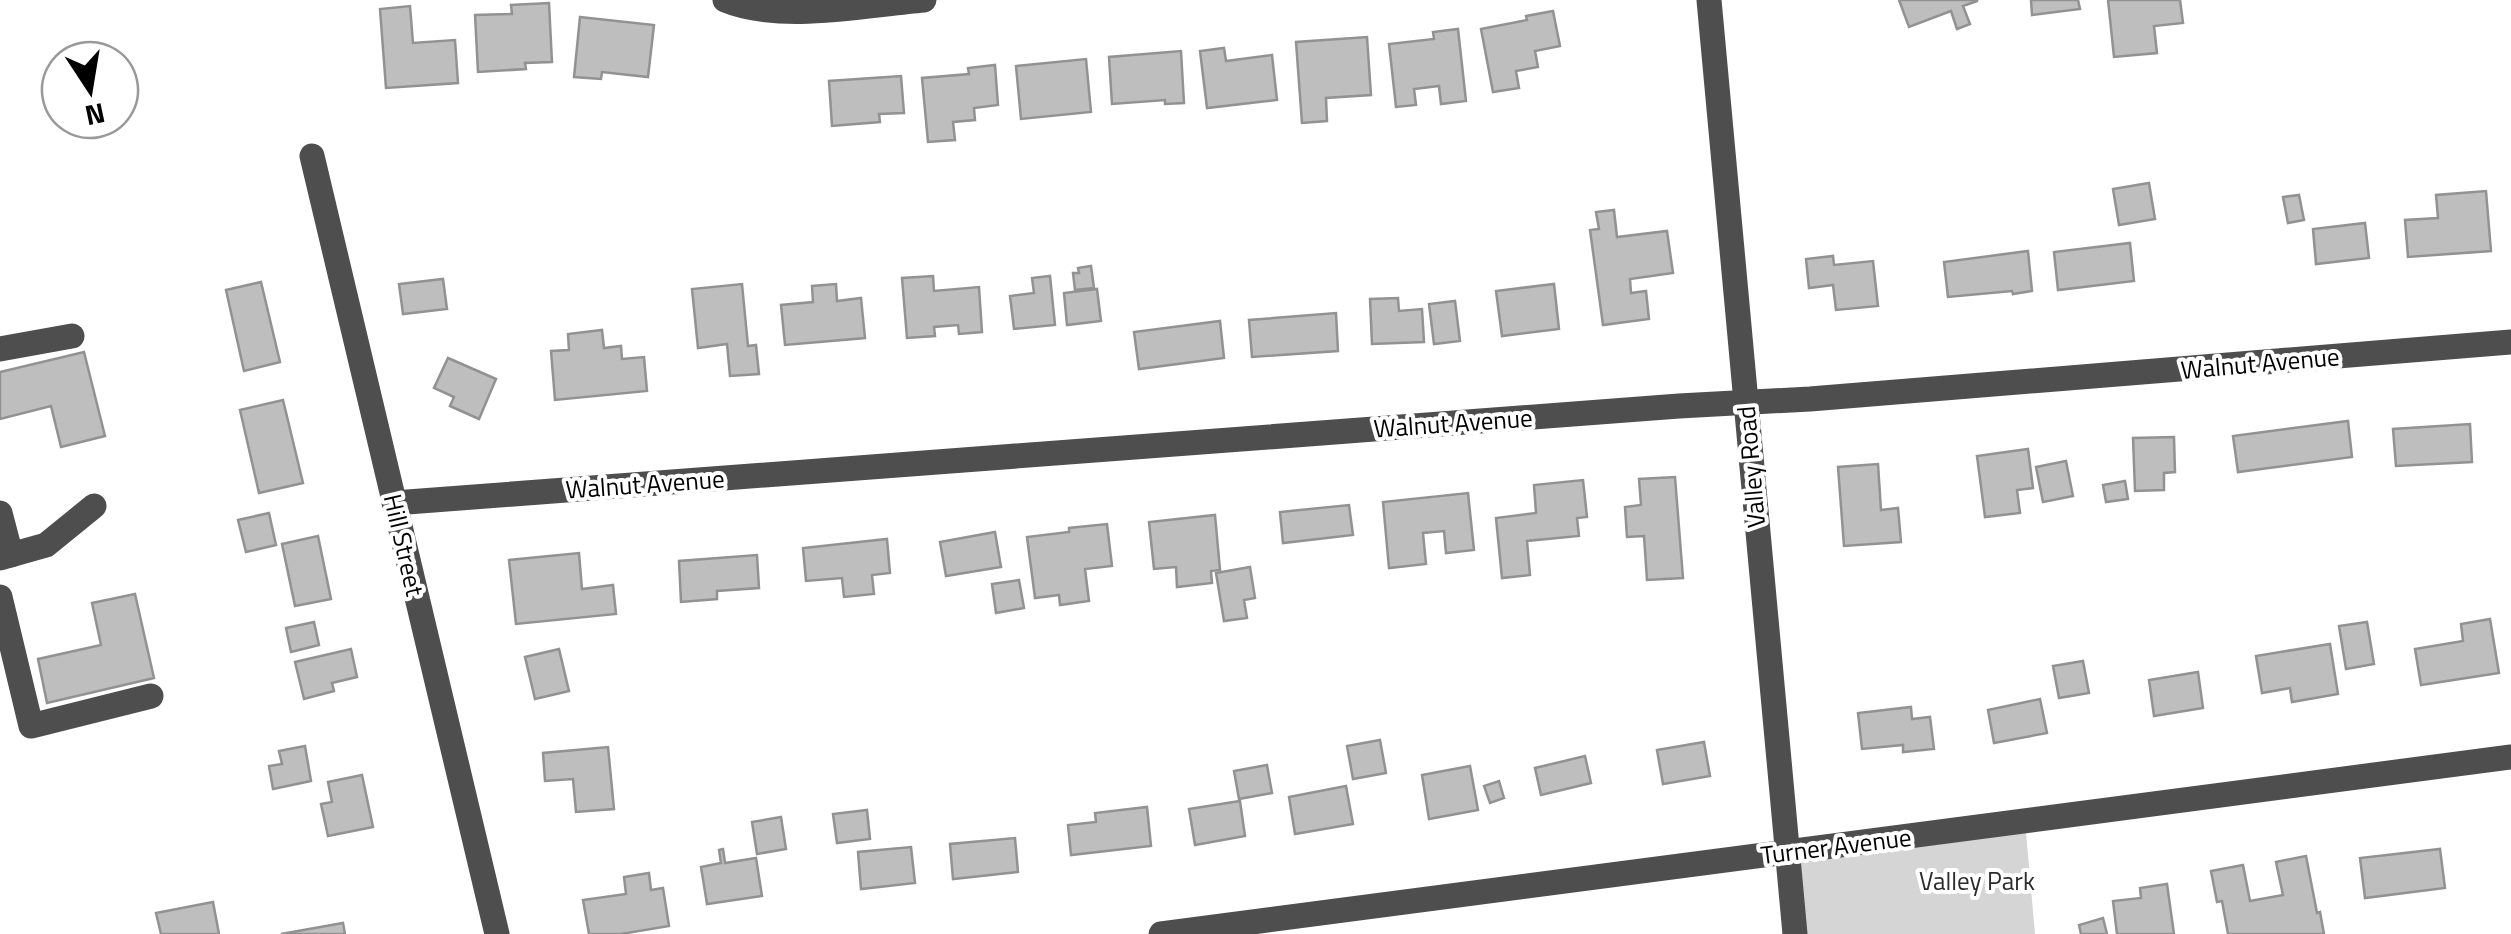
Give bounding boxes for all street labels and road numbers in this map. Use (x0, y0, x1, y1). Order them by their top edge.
street label: Walnut Avenue (2179, 337, 2341, 389)
street label: Walnut Avenue (1372, 398, 1534, 448)
street label: Valley Road (1727, 405, 1775, 529)
street label: Walnut Avenue (564, 459, 726, 509)
street label: Hill Street (374, 490, 434, 600)
street label: Turner Avenue (1759, 818, 1913, 874)

